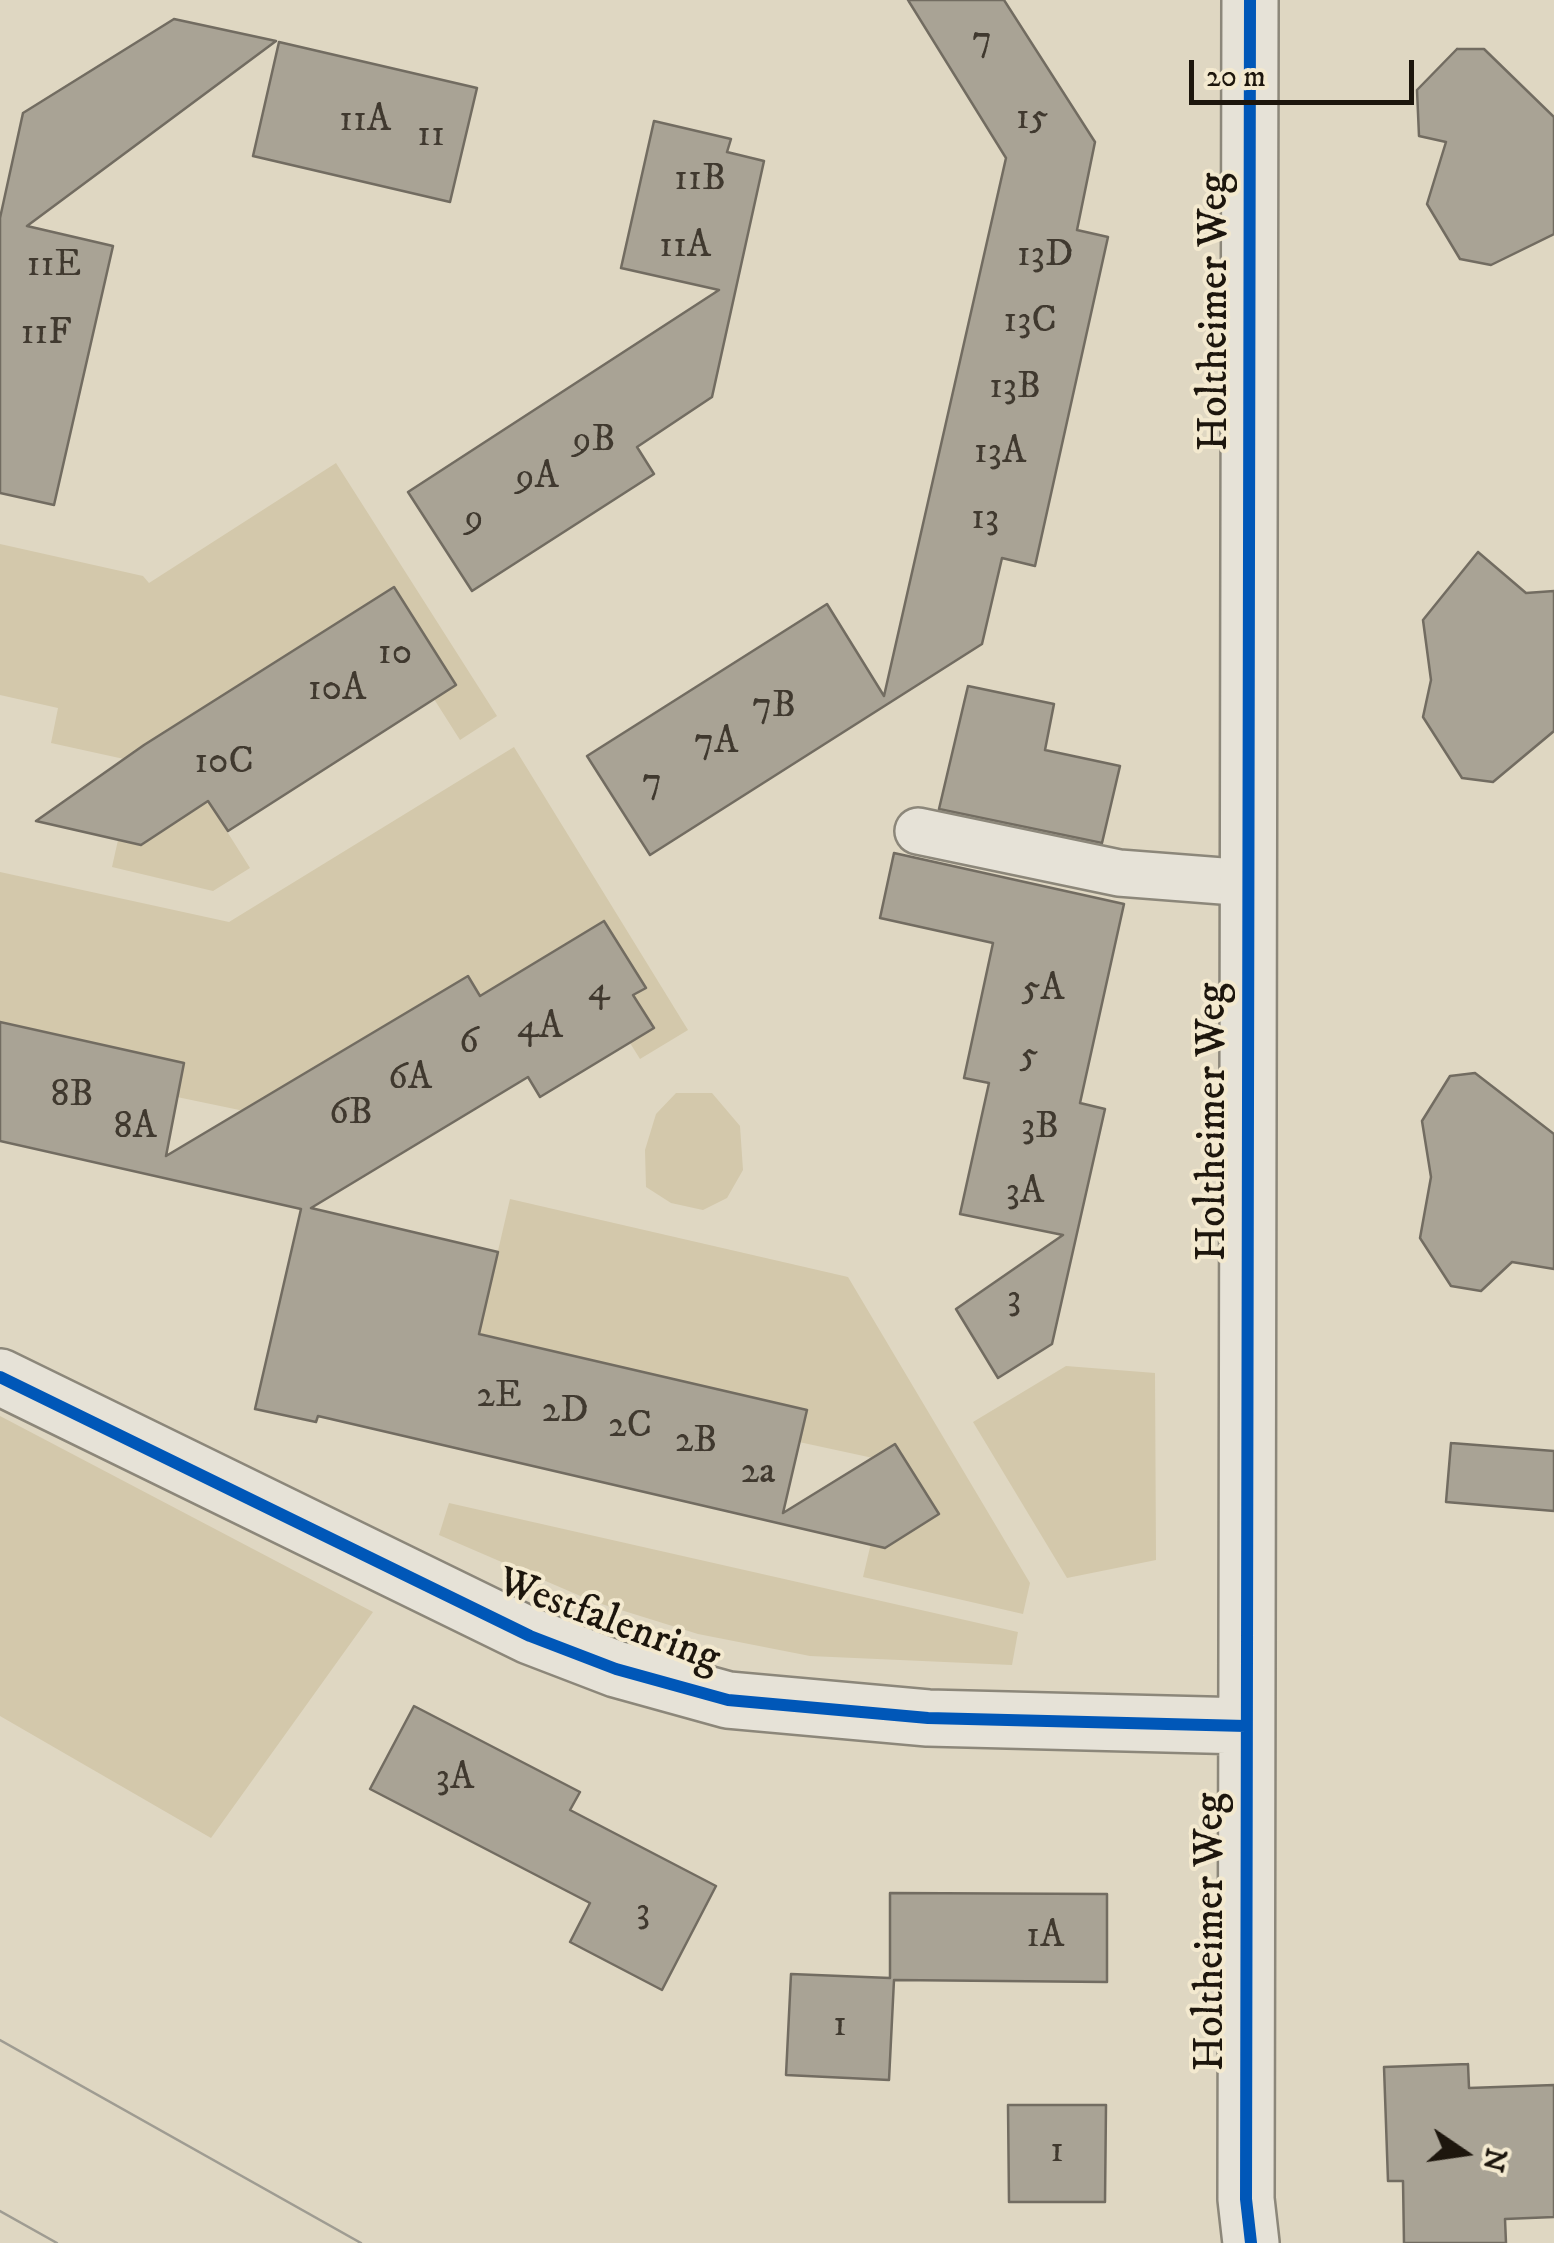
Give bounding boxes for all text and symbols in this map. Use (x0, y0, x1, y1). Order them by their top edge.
house number: 7 (972, 19, 992, 65)
scale bar (1194, 40, 1419, 102)
text: 20 m (1206, 59, 1266, 96)
house number: 15 (1016, 97, 1048, 143)
house number: 11A (339, 99, 391, 145)
house number: 11 (417, 114, 445, 160)
house number: 11B (674, 158, 726, 204)
street label: Holtheimer Weg (1192, 173, 1242, 451)
house number: 11A (659, 225, 711, 271)
house number: 13D (1017, 234, 1073, 280)
house number: 11E (27, 244, 81, 290)
house number: 13C (1003, 300, 1057, 346)
house number: 11F (20, 312, 72, 358)
house number: 13B (989, 366, 1041, 412)
house number: 9B (572, 419, 616, 465)
house number: 13A (974, 431, 1026, 477)
house number: 9A (515, 456, 559, 502)
house number: 9 (465, 497, 483, 543)
house number: 13 (971, 497, 999, 543)
house number: 10 (378, 632, 412, 678)
house number: 10A (308, 668, 366, 714)
house number: 7B (752, 685, 796, 731)
house number: 7A (694, 721, 738, 767)
house number: 10C (194, 741, 254, 787)
house number: 7 (642, 761, 662, 807)
house number: 5A (1021, 968, 1065, 1014)
house number: 4 (588, 969, 610, 1015)
street label: Holtheimer Weg (1190, 983, 1240, 1261)
house number: 4A (517, 1006, 563, 1052)
house number: 6 (459, 1021, 479, 1067)
house number: 5 (1020, 1035, 1038, 1081)
house number: 6A (388, 1057, 432, 1103)
house number: 8B (50, 1074, 94, 1120)
house number: 6B (329, 1092, 373, 1138)
house number: 8A (113, 1106, 157, 1152)
house number: 3B (1021, 1106, 1059, 1152)
house number: 3A (1006, 1171, 1044, 1217)
house number: 3 (1007, 1278, 1021, 1324)
house number: 2E (476, 1375, 522, 1421)
house number: 2D (542, 1390, 588, 1436)
house number: 2C (608, 1405, 652, 1451)
house number: 2B (675, 1420, 717, 1466)
house number: 2a (741, 1451, 775, 1497)
street label: Westfalenring (490, 1559, 726, 1687)
house number: 3A (436, 1757, 474, 1803)
street label: Holtheimer Weg (1188, 1793, 1238, 2071)
house number: 3 (636, 1891, 650, 1937)
house number: 1A (1026, 1915, 1064, 1961)
house number: 1 (833, 2004, 847, 2050)
north arrow (1414, 2103, 1514, 2203)
house number: 1 (1050, 2130, 1064, 2176)
text: N (1474, 2145, 1513, 2175)

